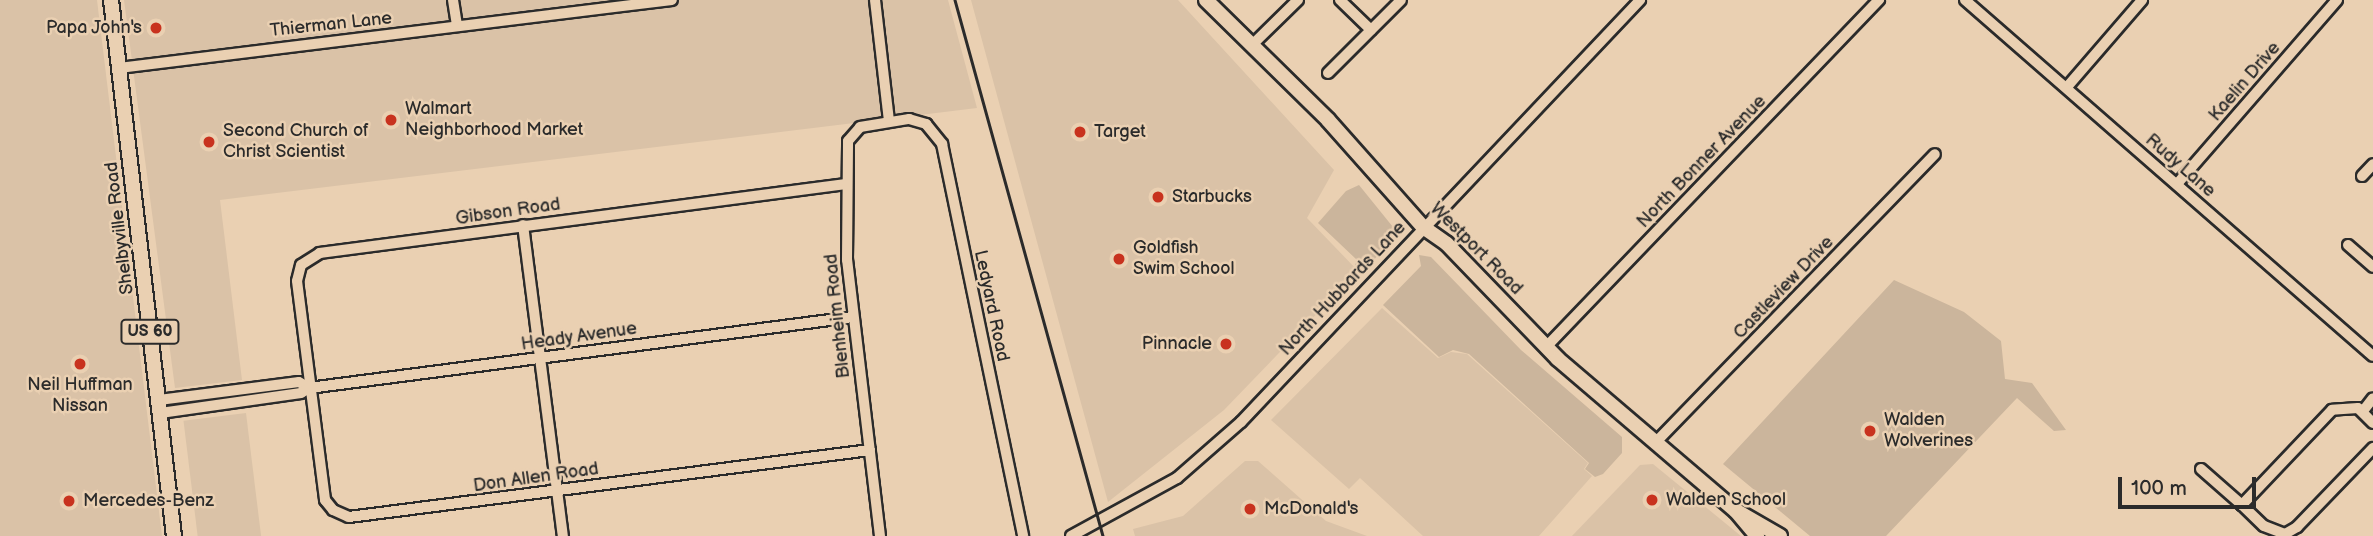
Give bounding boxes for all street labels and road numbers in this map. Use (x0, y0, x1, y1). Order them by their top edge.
street label: Thierman Lane (269, 8, 393, 42)
street label: Kaelin Drive (2205, 38, 2285, 126)
street label: North Bonner Avenue (1633, 91, 1771, 233)
street label: Rudy Lane (2140, 129, 2220, 203)
street label: Shelbyville Road (101, 160, 139, 296)
street label: Gibson Road (454, 194, 562, 230)
street label: Westport Road (1425, 198, 1527, 300)
street label: North Hubbards Lane (1275, 217, 1411, 361)
street label: Castleview Drive (1729, 232, 1839, 344)
street label: Ledyard Road (969, 248, 1013, 364)
street label: Blenheim Road (821, 253, 855, 379)
street label: Heady Avenue (519, 318, 639, 356)
road number: US 60 (120, 320, 180, 344)
street label: Don Allen Road (472, 459, 600, 497)

